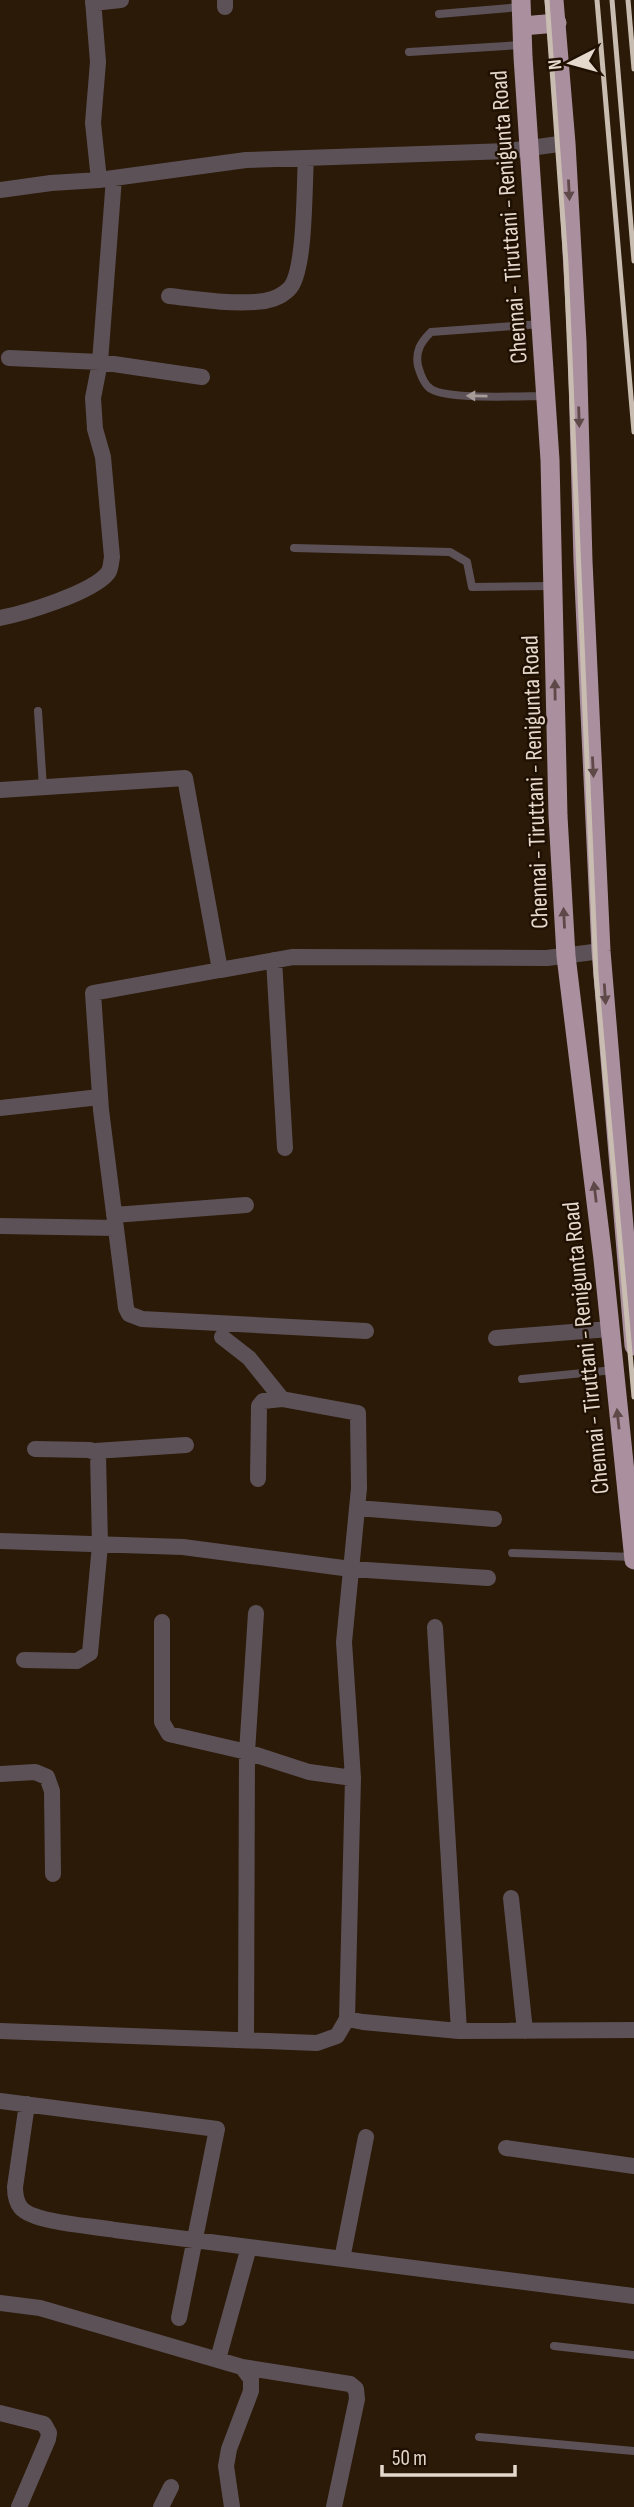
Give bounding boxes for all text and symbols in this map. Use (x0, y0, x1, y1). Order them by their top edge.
north arrow (536, 28, 606, 98)
text: N (544, 58, 568, 71)
street label: Chennai - Tiruttani - Renigunta Road (484, 69, 534, 365)
one-way arrow (564, 179, 575, 201)
one-way arrow (466, 390, 488, 401)
one-way arrow (573, 407, 585, 429)
street label: Chennai - Tiruttani - Renigunta Road (515, 635, 555, 929)
one-way arrow (549, 679, 561, 701)
one-way arrow (587, 756, 598, 778)
one-way arrow (558, 906, 569, 928)
one-way arrow (600, 983, 611, 1005)
one-way arrow (589, 1181, 600, 1203)
street label: Chennai - Tiruttani - Renigunta Road (556, 1200, 616, 1496)
one-way arrow (613, 1407, 624, 1429)
scale bar (382, 2434, 515, 2478)
text: 50 m (392, 2446, 427, 2471)

